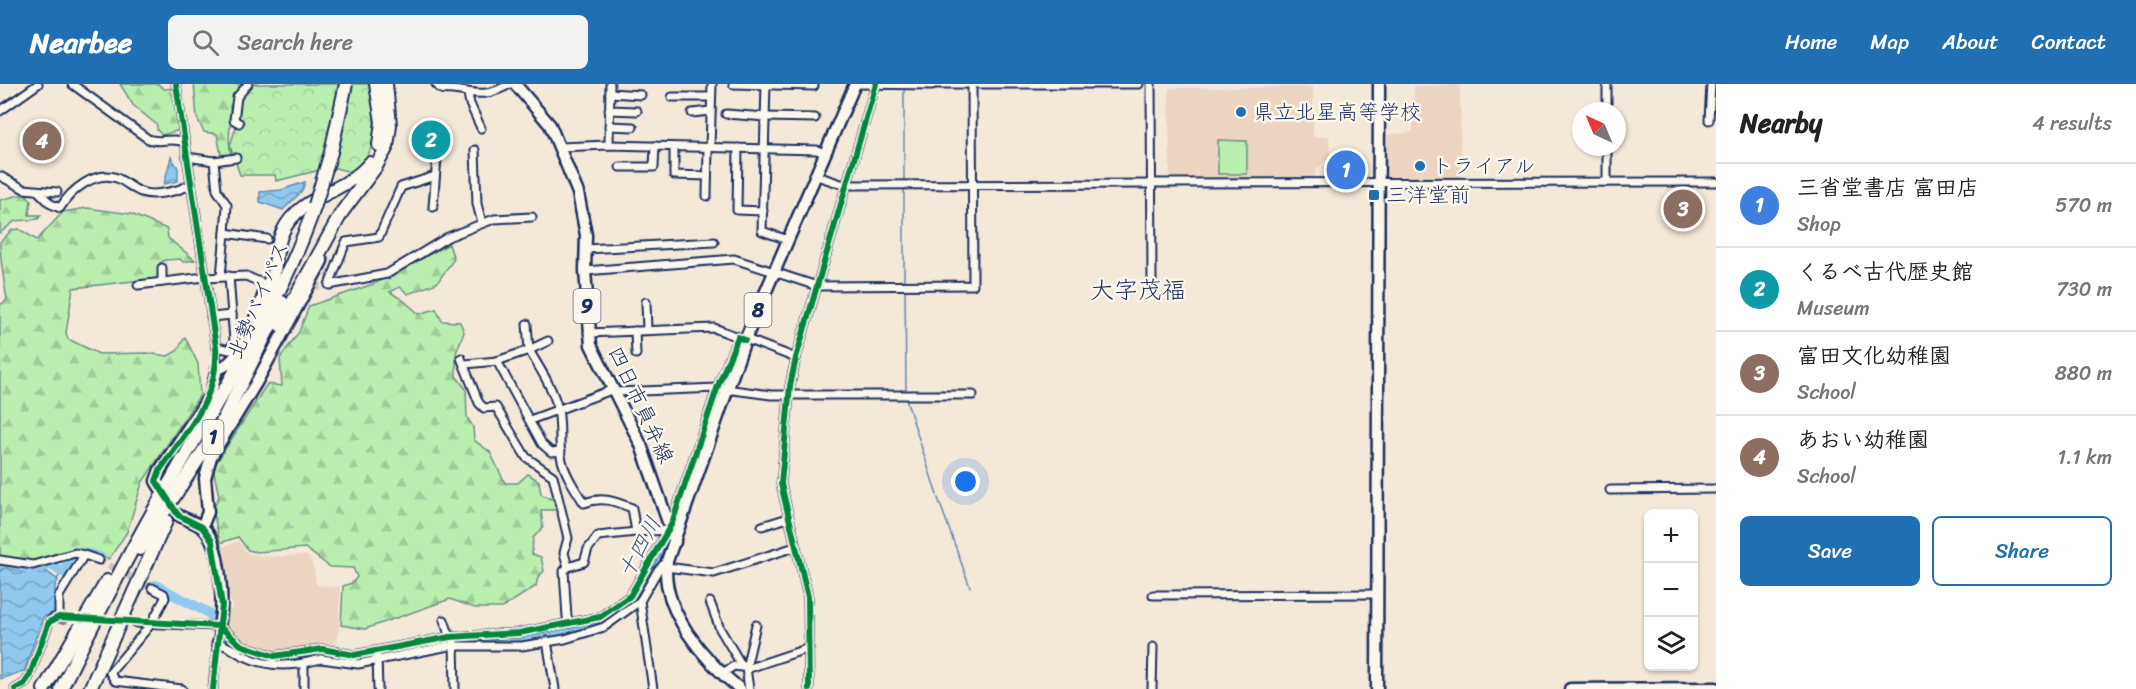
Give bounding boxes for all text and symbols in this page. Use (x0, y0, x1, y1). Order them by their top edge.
search box (168, 15, 588, 69)
text: Nearbee (30, 18, 132, 67)
text: Search here (237, 23, 353, 62)
text: Home (1785, 23, 1837, 61)
text: Map (1870, 23, 1909, 61)
text: About (1942, 23, 1999, 61)
text: Contact (2032, 23, 2106, 61)
icon: search (189, 26, 222, 59)
place label: 県立北星高等学校 (1253, 93, 1421, 131)
text: Nearby (1740, 100, 1822, 146)
north arrow (1572, 102, 1626, 156)
marker: 県立北星高等学校 (1234, 105, 1248, 119)
text: 4 results (2032, 106, 2112, 141)
pin: 4 (22, 118, 62, 164)
pin: 2 (412, 118, 450, 162)
place label: トライアル (1432, 147, 1535, 185)
pin: 1 (1326, 148, 1366, 193)
marker: トライアル (1413, 159, 1427, 173)
text: 三省堂書店 富田店 (1797, 168, 1979, 207)
place label: 三洋堂前 (1386, 176, 1470, 214)
pin: 3 (1664, 186, 1702, 232)
marker: 三洋堂前 (1367, 188, 1381, 202)
text: 1 (1755, 188, 1764, 223)
text: 570 m (2055, 188, 2112, 223)
text: Shop (1797, 207, 1841, 242)
street label: 北勢バイパス (216, 235, 300, 365)
text: くるべ古代歴史館 (1797, 252, 1973, 291)
district label: 大字茂福 (1090, 269, 1186, 311)
text: 2 (1754, 272, 1765, 307)
text: 730 m (2056, 272, 2112, 307)
road number: 9 (574, 289, 600, 323)
text: Museum (1797, 291, 1870, 326)
road number: 8 (744, 293, 771, 327)
text: 富田文化幼稚園 (1797, 336, 1951, 375)
street label: 四日市員弁線 (597, 340, 685, 470)
text: 3 (1754, 356, 1765, 391)
text: 880 m (2055, 356, 2112, 391)
text: School (1797, 375, 1856, 410)
road number: 1 (202, 420, 224, 454)
text: あおい幼稚園 (1797, 420, 1929, 459)
text: 4 (1753, 440, 1766, 475)
text: 1.1 km (2058, 440, 2112, 475)
text: School (1797, 459, 1856, 494)
your location (951, 467, 980, 496)
water label: 十四川 (607, 509, 672, 586)
map controls (1644, 509, 1698, 671)
button: + (1644, 509, 1698, 563)
button: Save (1740, 516, 1920, 586)
button: Share (1932, 516, 2112, 586)
button: − (1644, 563, 1698, 617)
button: layers (1644, 617, 1698, 671)

